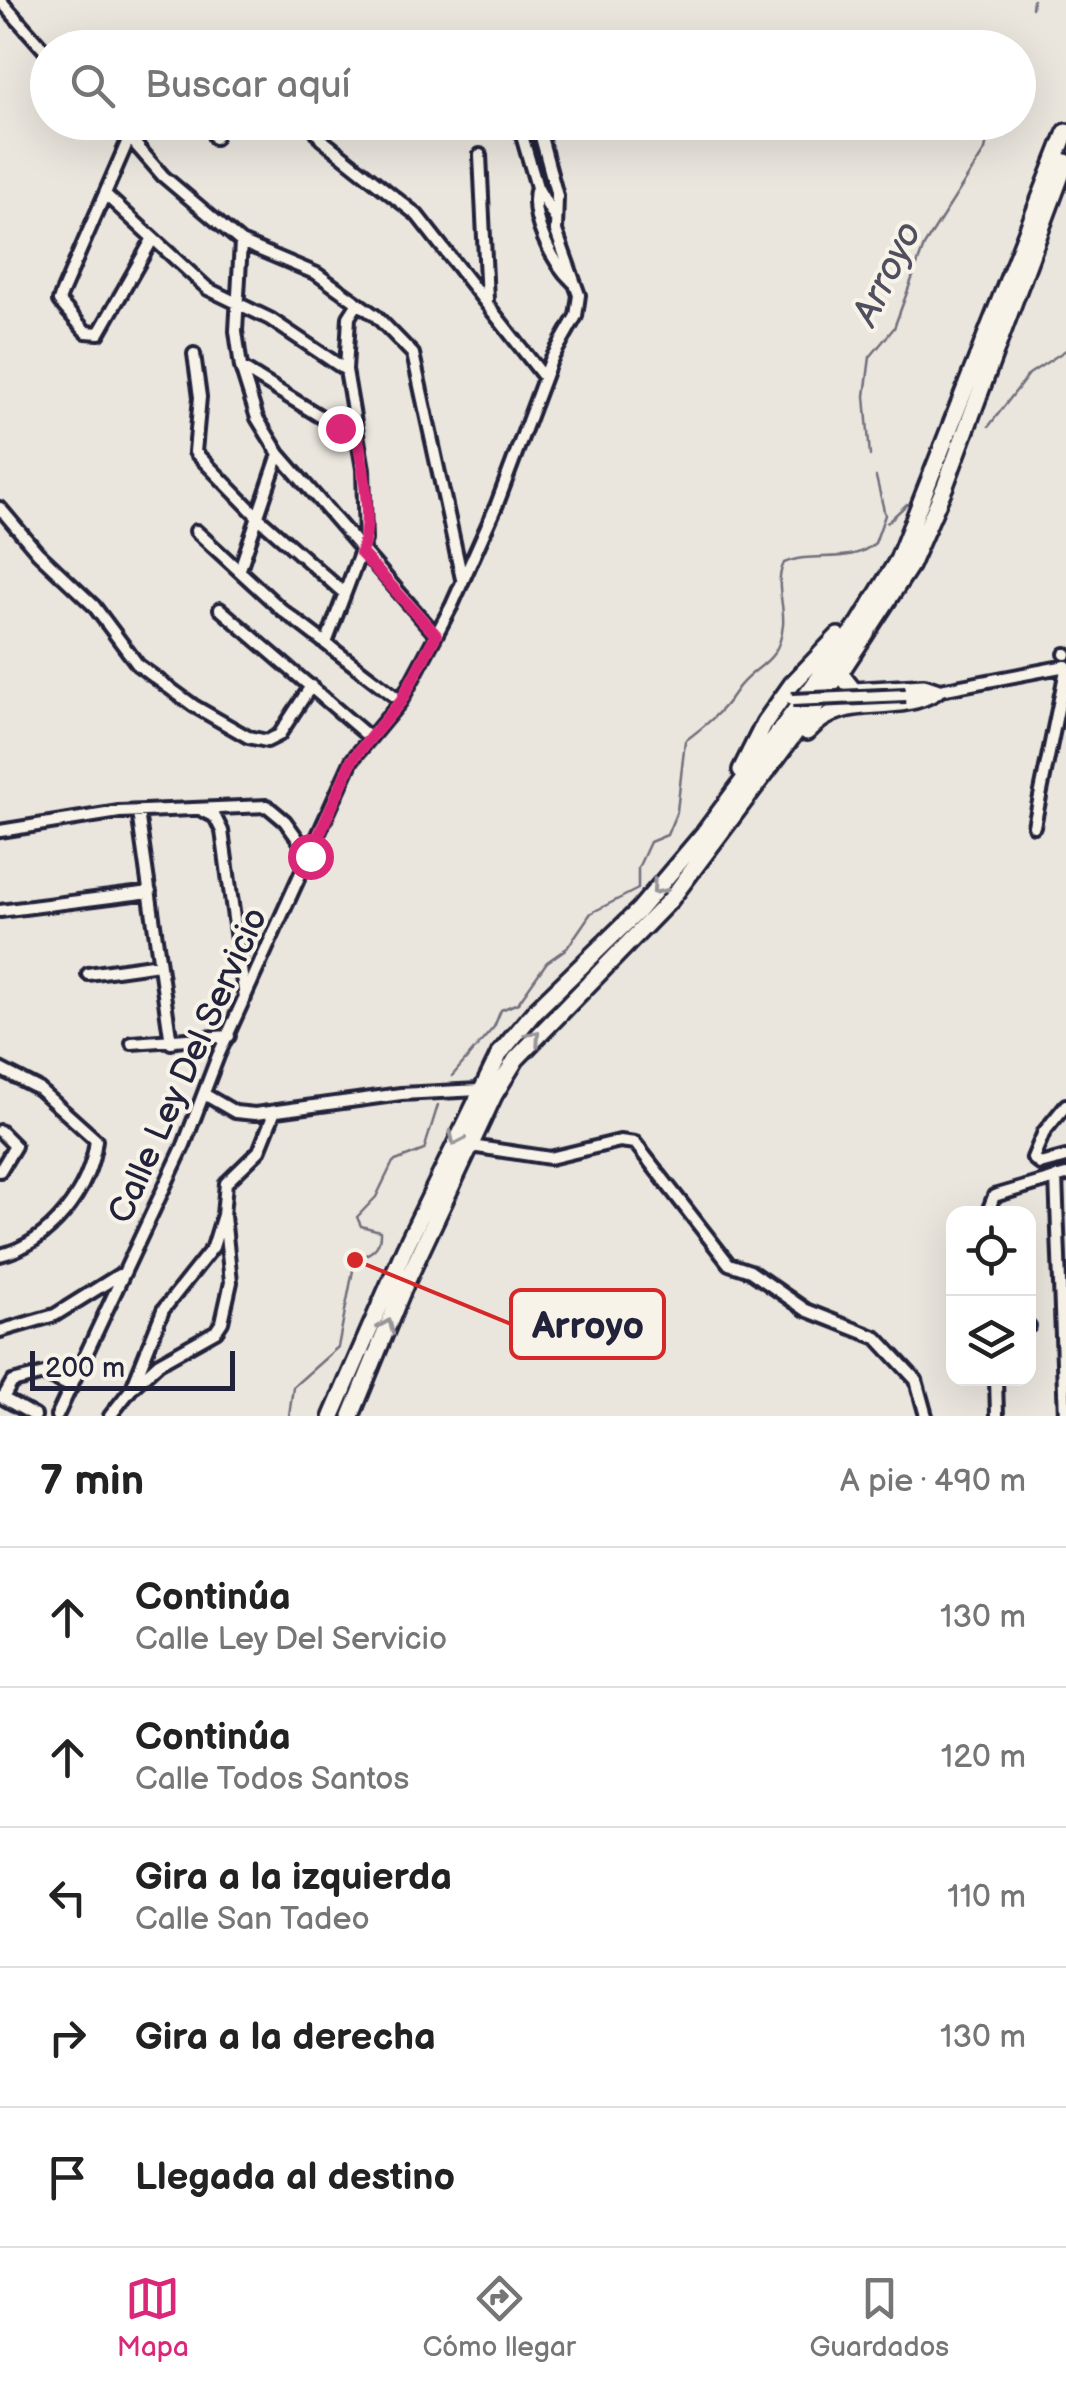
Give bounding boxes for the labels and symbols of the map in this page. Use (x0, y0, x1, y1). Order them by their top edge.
water label: Arroyo (842, 214, 932, 335)
route end (318, 406, 364, 452)
route start (288, 834, 334, 880)
one-way arrow (651, 876, 669, 895)
street label: Calle Ley Del Servicio (99, 901, 277, 1230)
one-way arrow (523, 1030, 541, 1049)
one-way arrow (449, 1129, 469, 1147)
callout: Arroyo (511, 1290, 664, 1358)
text: Arroyo (531, 1304, 644, 1349)
one-way arrow (376, 1318, 396, 1336)
scale bar (30, 1346, 235, 1390)

